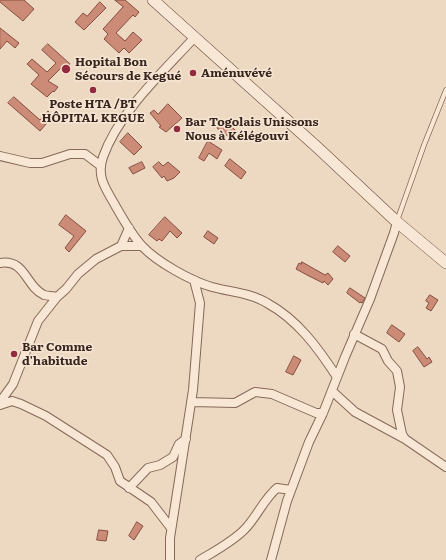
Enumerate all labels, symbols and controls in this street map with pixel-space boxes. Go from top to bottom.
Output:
place label: Hopital Bon Sécours de Kegué [75,55,181,83]
marker: Hopital Bon Sécours de Kegué [60,63,72,75]
place label: Aménuvévé [201,66,272,80]
marker: Aménuvévé [188,68,198,78]
marker: Poste HTA /BT HÔPITAL KEGUE [88,85,98,95]
place label: Poste HTA /BT HÔPITAL KEGUE [41,97,145,125]
place label: Bar Togolais Unissons Nous à Kélégouvi [185,115,319,143]
marker: Bar Togolais Unissons Nous à Kélégouvi [172,124,182,134]
place label: Bar Comme d'habitude [22,340,92,368]
marker: Bar Comme d'habitude [9,349,19,359]

